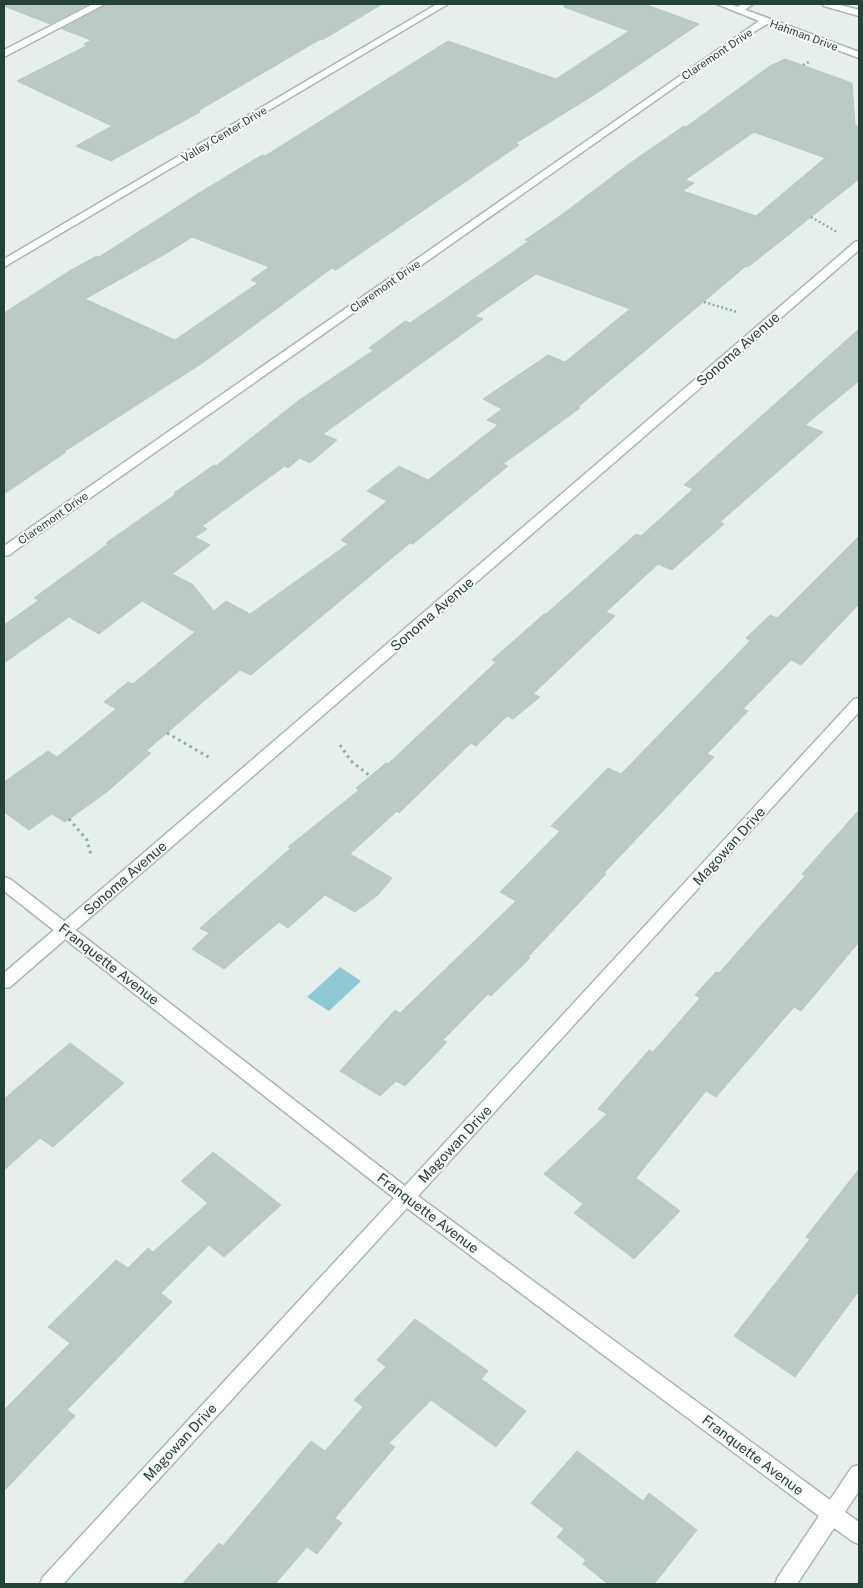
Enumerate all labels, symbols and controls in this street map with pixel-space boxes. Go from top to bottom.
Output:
street label: Hahman Drive [768,17,840,53]
street label: Claremont Drive [679,26,755,82]
street label: Valley Center Drive [179,104,269,164]
street label: Claremont Drive [348,257,422,315]
street label: Sonoma Avenue [693,309,783,389]
street label: Claremont Drive [16,489,90,547]
street label: Sonoma Avenue [387,574,477,654]
street label: Magowan Drive [690,803,768,888]
street label: Sonoma Avenue [80,838,170,918]
street label: Franquette Avenue [56,920,162,1008]
street label: Magowan Drive [415,1102,495,1186]
street label: Franquette Avenue [374,1170,482,1256]
street label: Magowan Drive [140,1400,220,1484]
street label: Franquette Avenue [699,1412,807,1498]

